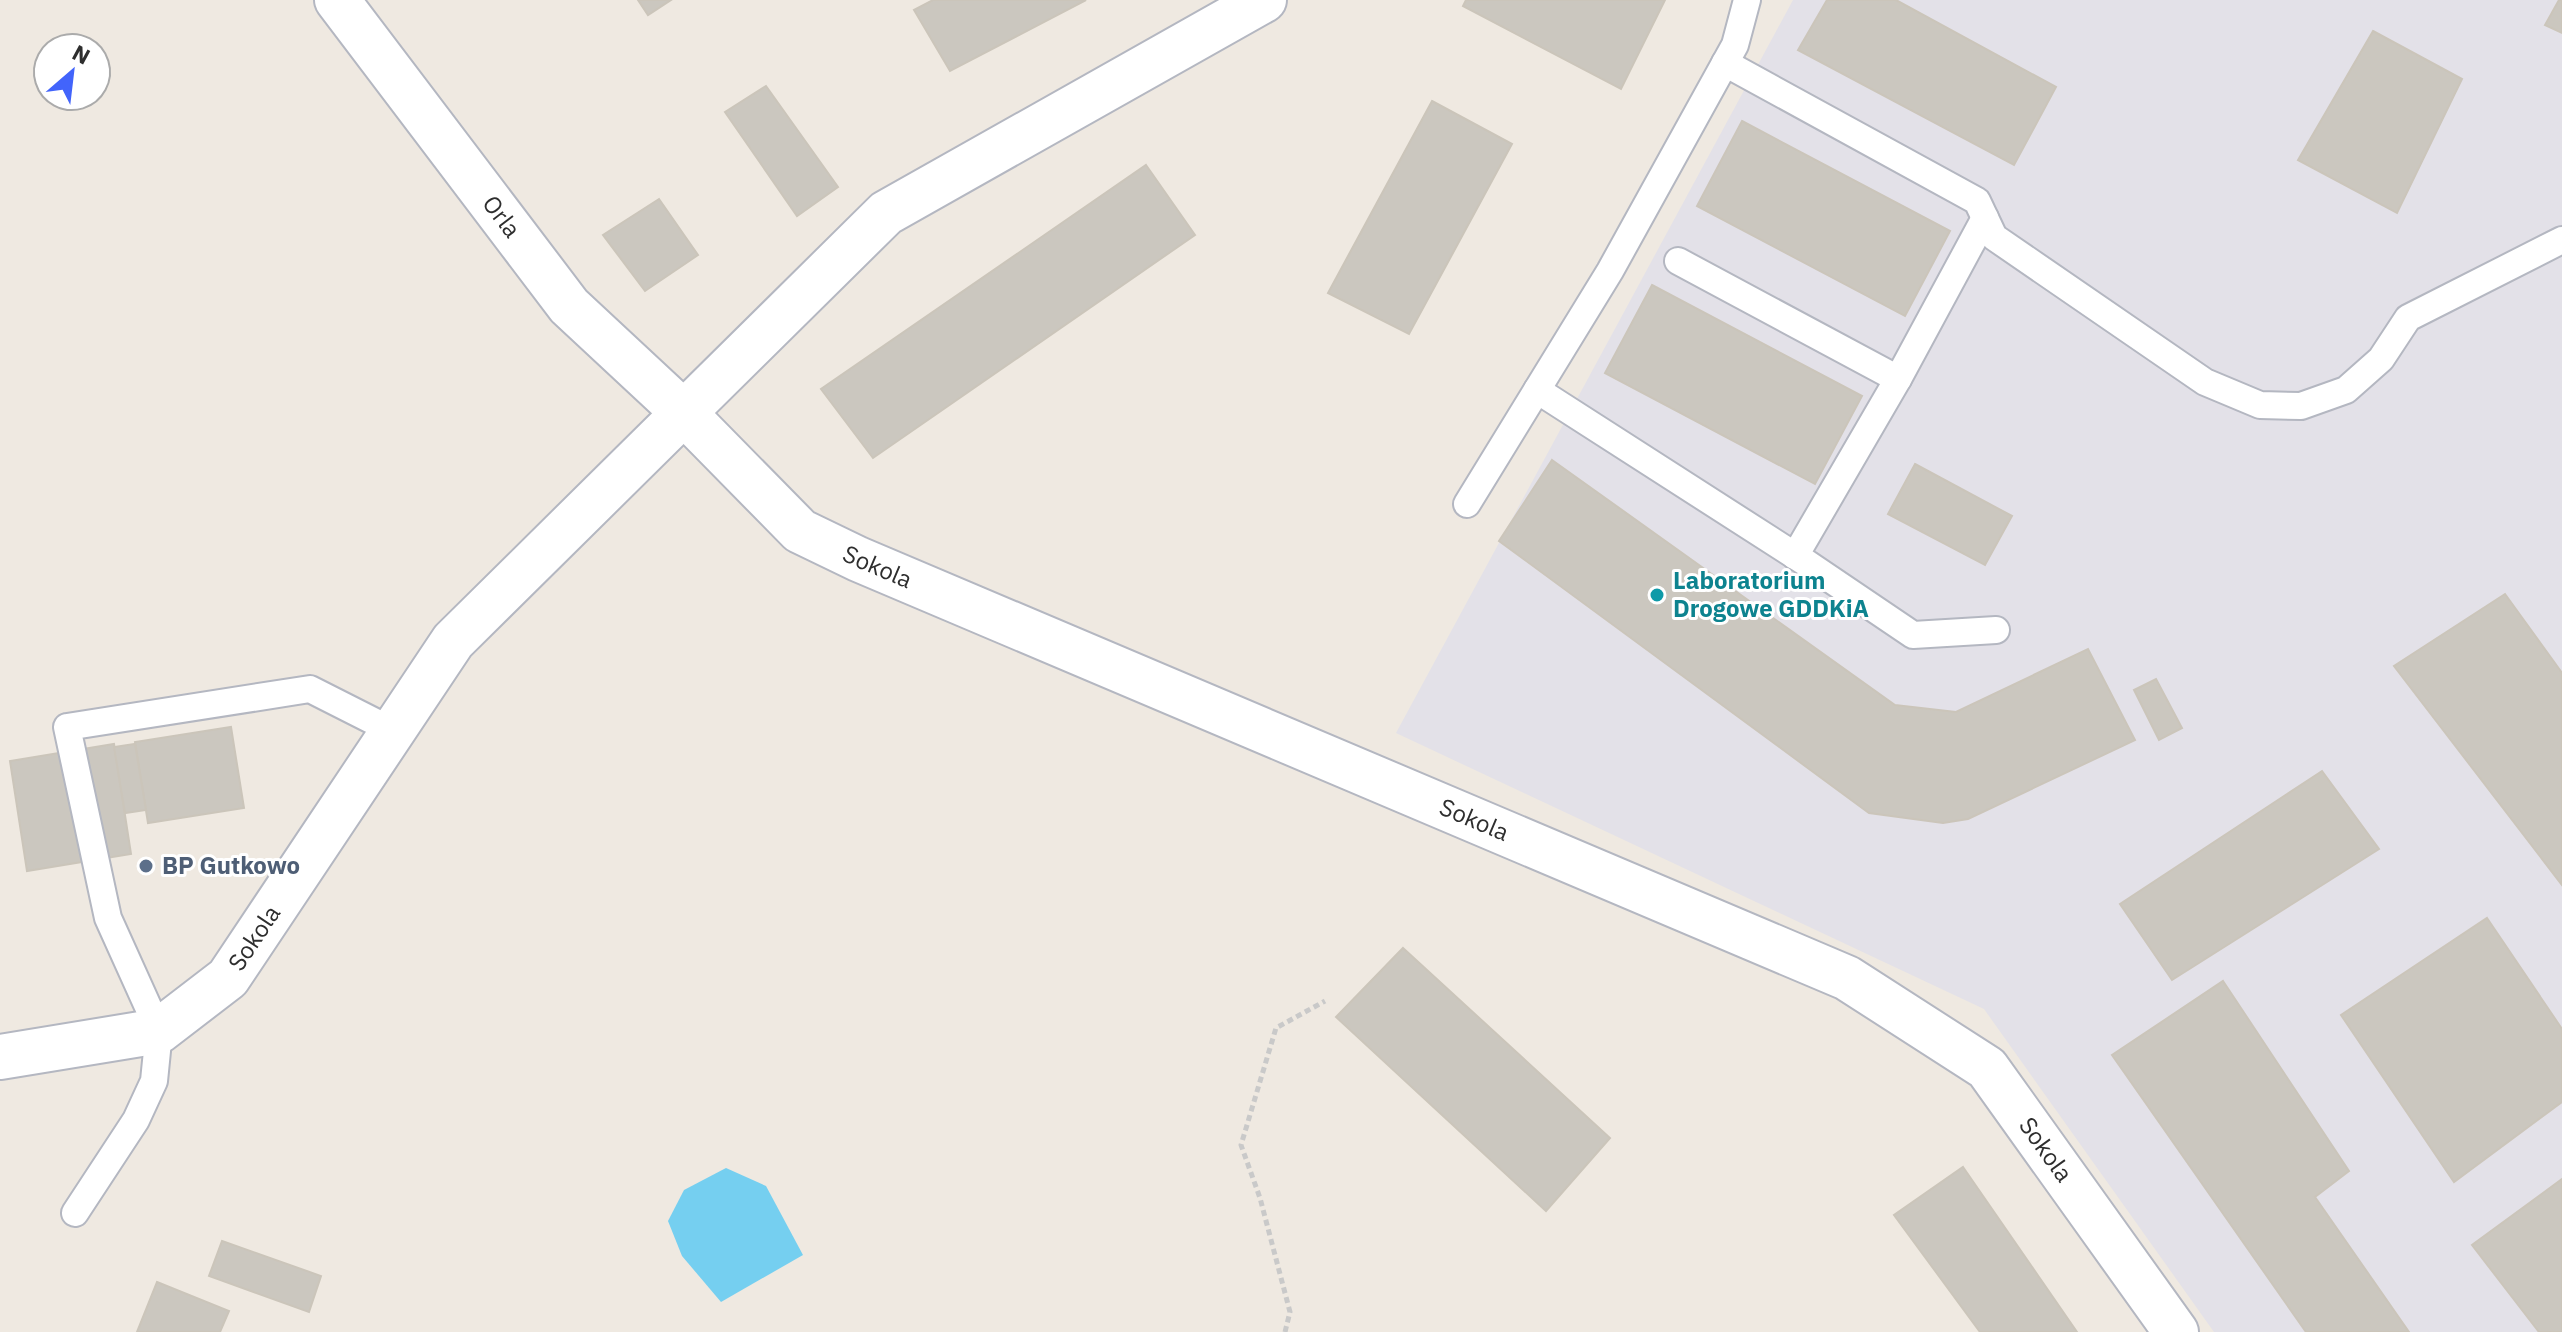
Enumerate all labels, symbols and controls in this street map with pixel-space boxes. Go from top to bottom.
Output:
north arrow [32,32,112,112]
text: N [68,37,95,70]
street label: Orla [476,188,529,244]
street label: Sokola [838,537,918,595]
place label: Laboratorium Drogowe GDDKiA [1673,564,1869,624]
marker: Laboratorium Drogowe GDDKiA [1648,586,1666,604]
street label: Sokola [1435,790,1514,848]
place label: BP Gutkowo [162,849,300,881]
marker: BP Gutkowo [137,857,155,875]
street label: Sokola [220,898,287,977]
street label: Sokola [2012,1110,2081,1188]

